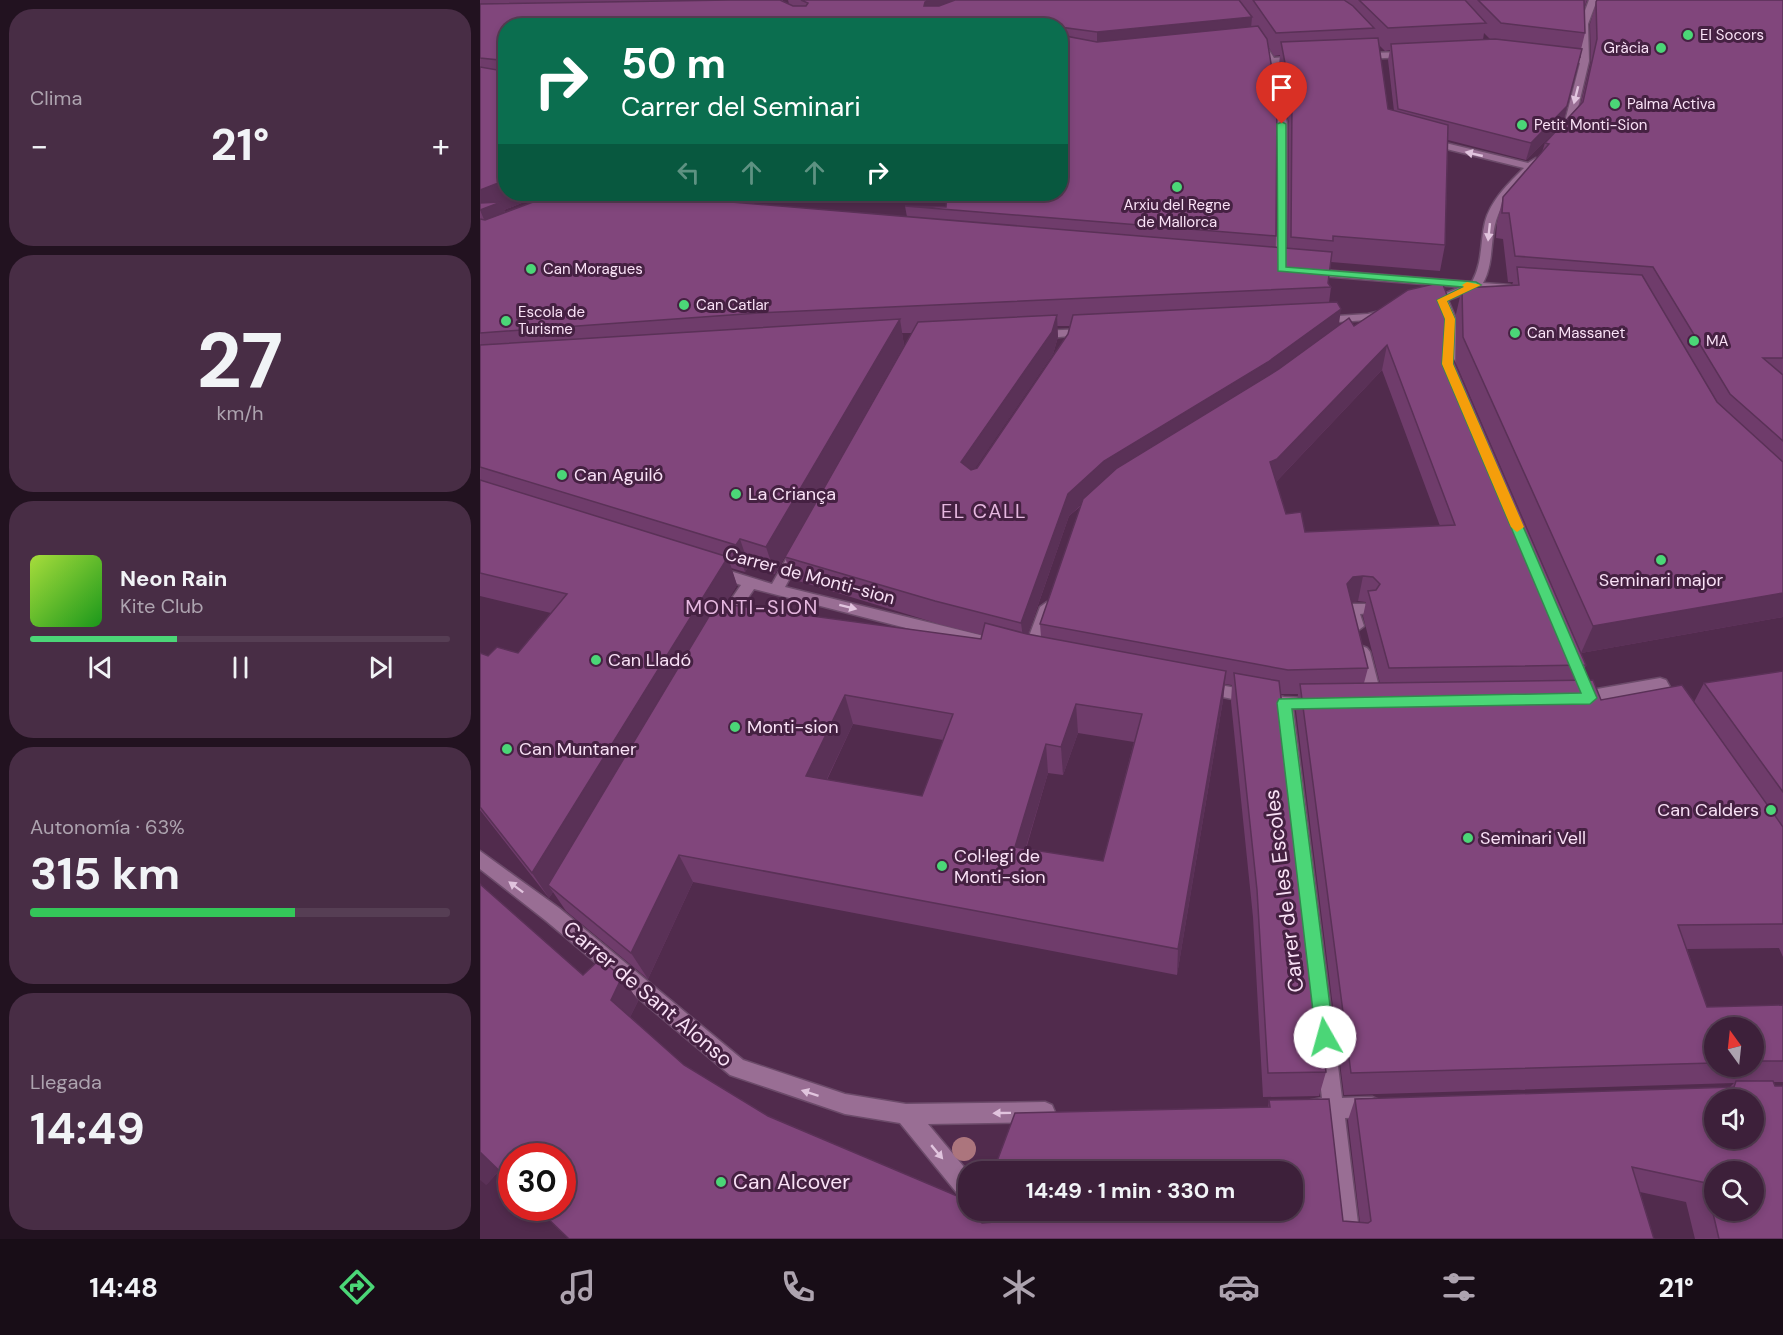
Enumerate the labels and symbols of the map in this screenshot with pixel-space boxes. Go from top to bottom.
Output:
place label: El Socors [1700,25,1764,45]
marker: El Socors [1681,28,1695,42]
place label: Gràcia [1604,38,1649,58]
marker: Gràcia [1654,41,1668,55]
pin [1256,62,1307,124]
one-way arrow [1571,86,1581,105]
place label: Palma Activa [1627,94,1715,114]
marker: Palma Activa [1608,97,1622,111]
place label: Petit Monti-Sion [1534,115,1647,135]
marker: Petit Monti-Sion [1515,118,1529,132]
one-way arrow [1465,149,1484,158]
marker: Arxiu del Regne de Mallorca [1170,180,1184,194]
place label: Arxiu del Regne de Mallorca [1124,195,1230,232]
one-way arrow [1485,222,1494,241]
place label: Can Moragues [543,259,643,279]
marker: Can Moragues [524,262,538,276]
place label: Can Catlar [696,295,770,315]
marker: Can Catlar [677,298,691,312]
place label: Escola de Turisme [518,302,585,339]
marker: Escola de Turisme [499,314,513,328]
place label: Can Massanet [1527,323,1625,343]
marker: Can Massanet [1508,326,1522,340]
place label: MA [1706,331,1729,351]
marker: MA [1687,334,1701,348]
place label: Can Aguiló [574,463,663,487]
marker: Can Aguiló [555,468,569,482]
place label: La Criança [748,482,836,506]
marker: La Criança [729,487,743,501]
district label: EL CALL [941,498,1027,524]
street label: Carrer de Monti-sion [722,542,898,610]
marker: Seminari major [1654,553,1668,567]
place label: Seminari major [1599,568,1724,592]
district label: MONTI-SION [685,594,819,620]
one-way arrow [838,603,857,613]
place label: Can Lladó [608,648,691,672]
marker: Can Lladó [589,653,603,667]
place label: Monti-sion [747,715,839,739]
marker: Monti-sion [728,720,742,734]
place label: Can Muntaner [519,737,637,761]
marker: Can Muntaner [500,742,514,756]
street label: Carrer de les Escoles [1258,788,1310,994]
place label: Can Calders [1657,798,1759,822]
marker: Can Calders [1764,803,1778,817]
place label: Seminari Vell [1480,826,1586,850]
marker: Seminari Vell [1461,831,1475,845]
place label: Col·legi de Monti-sion [954,844,1046,889]
marker: Col·legi de Monti-sion [935,859,949,873]
one-way arrow [508,880,524,893]
street label: Carrer de Sant Alonso [557,915,739,1073]
position arrow [1293,1005,1357,1069]
north arrow [1704,1017,1764,1077]
one-way arrow [801,1087,819,1097]
one-way arrow [993,1108,1012,1118]
speed limit sign: 30 [498,1143,576,1221]
one-way arrow [931,1144,944,1160]
place label: Can Alcover [733,1168,850,1196]
marker: Can Alcover [714,1175,728,1189]

